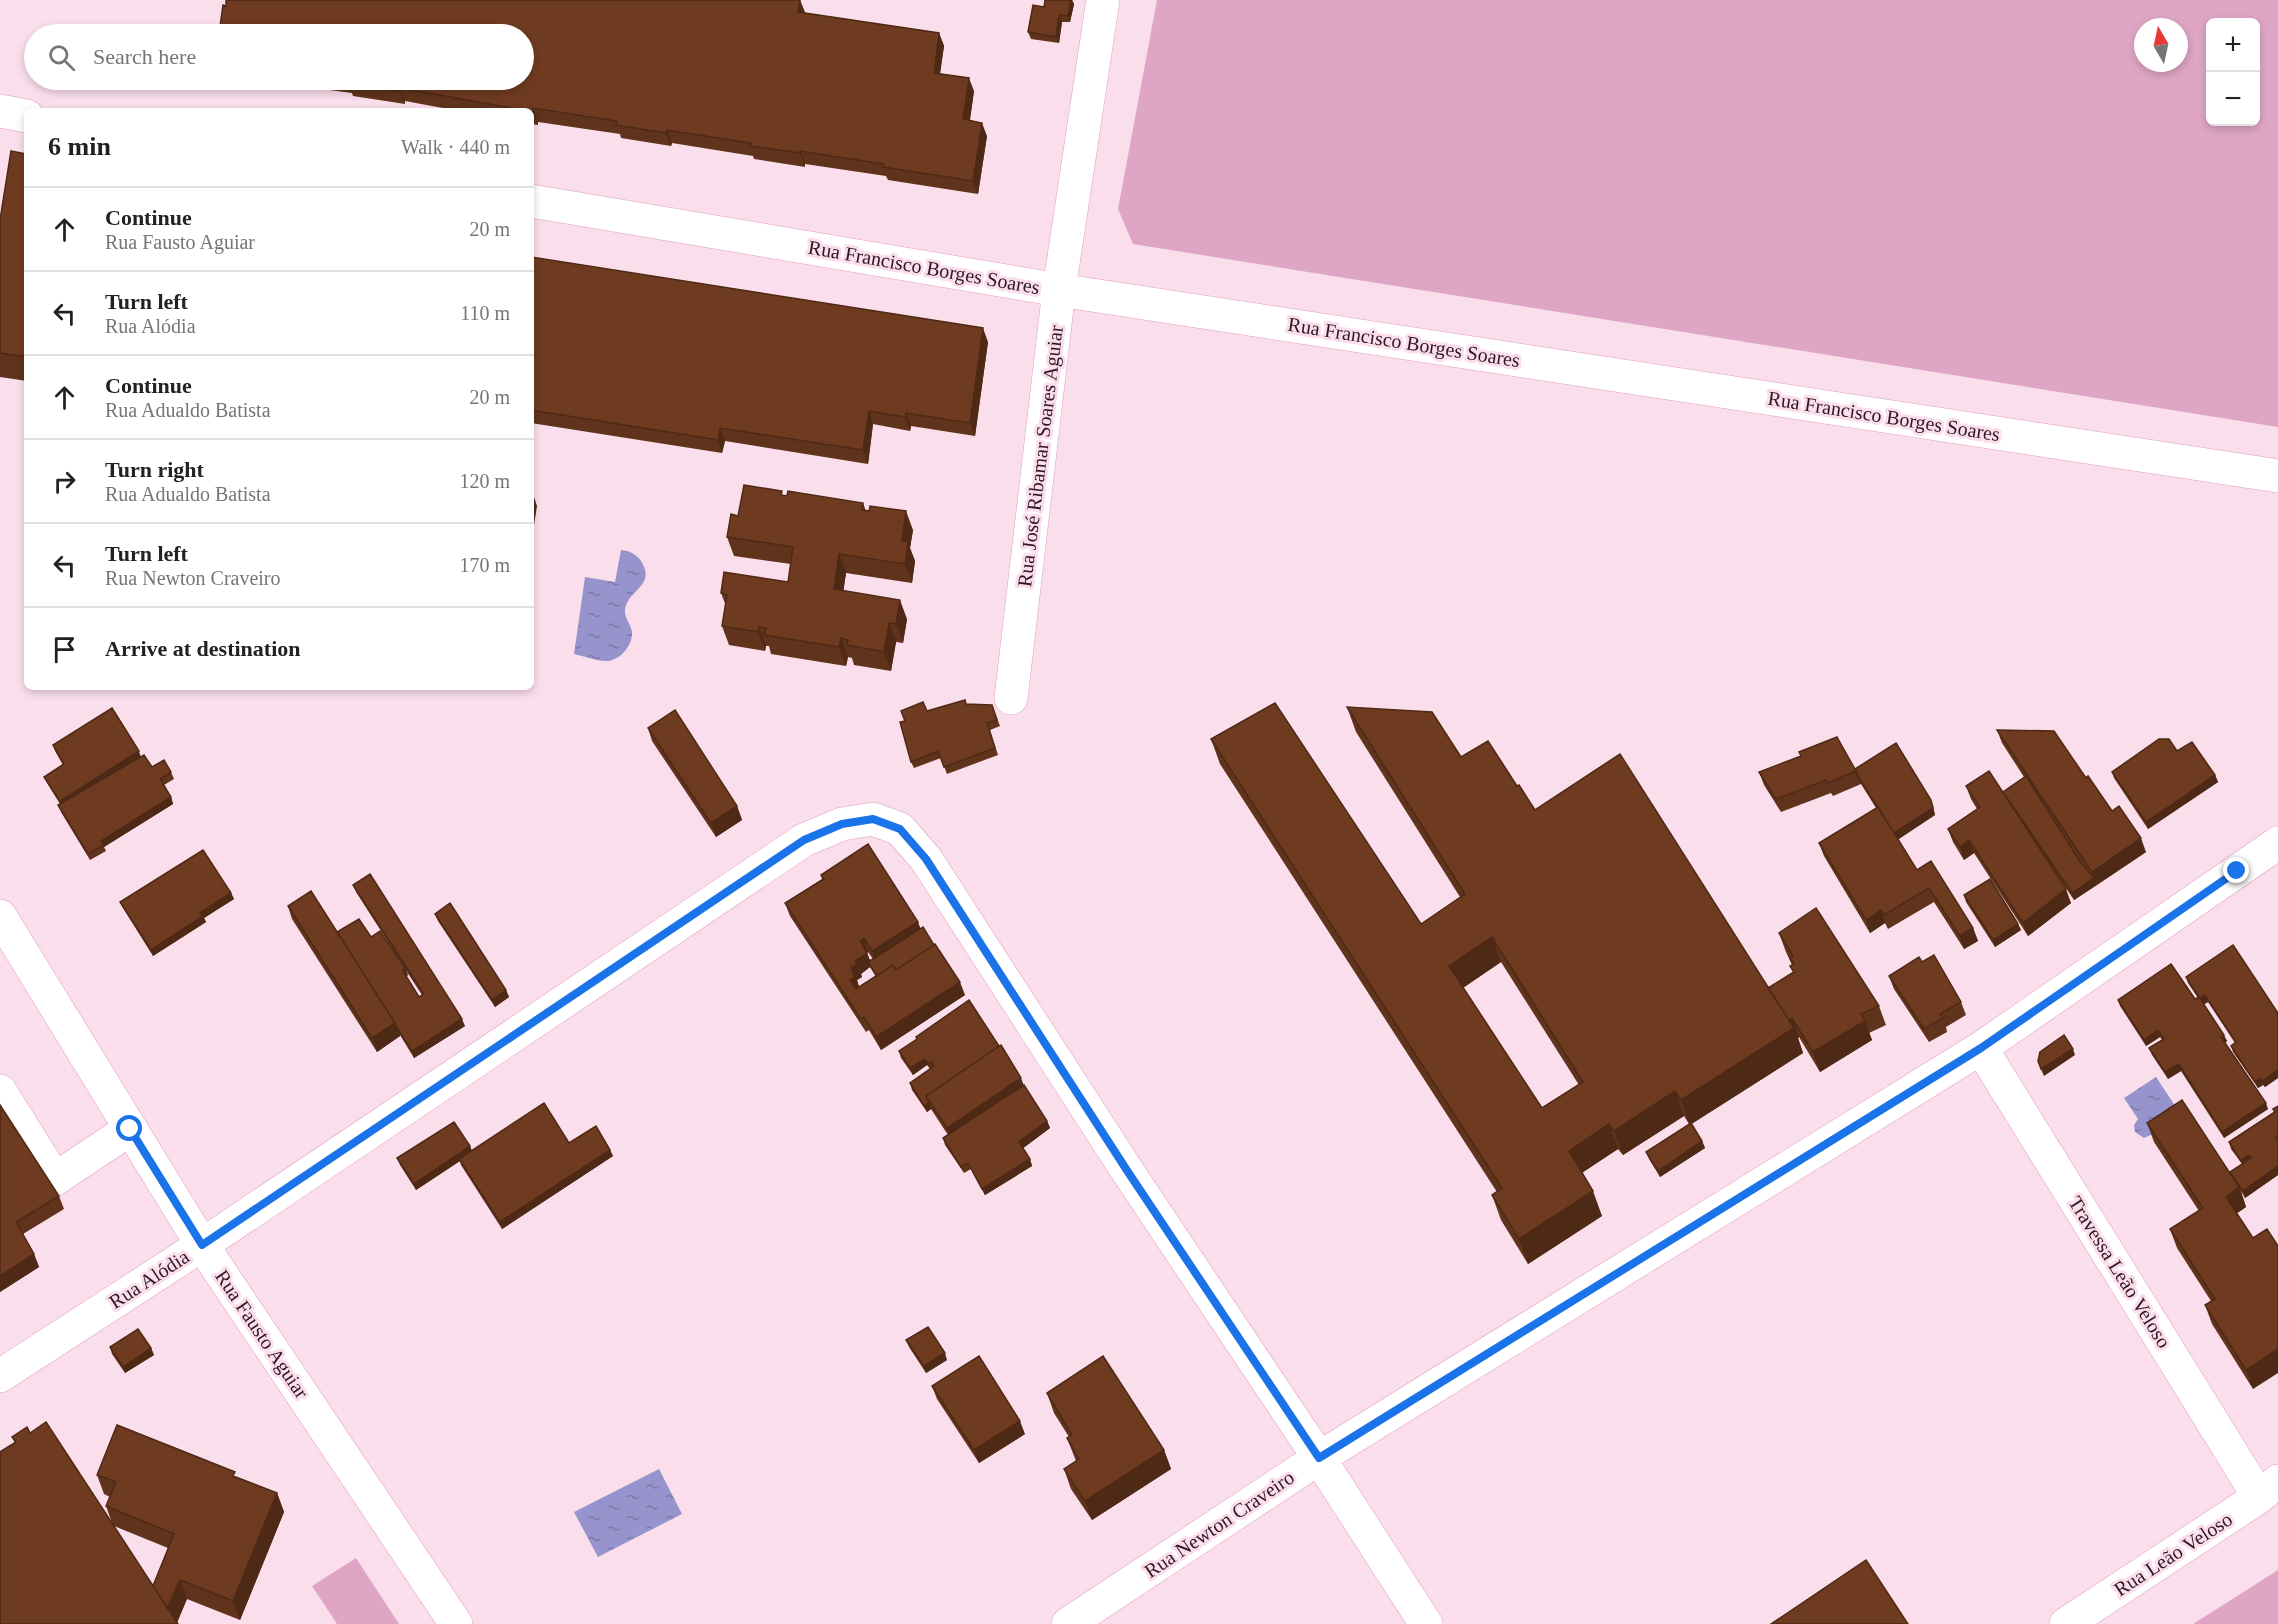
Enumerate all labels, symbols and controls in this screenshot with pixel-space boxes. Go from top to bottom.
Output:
north arrow [2134,18,2188,72]
map controls [2206,18,2260,126]
button: + [2206,18,2260,72]
search box [24,24,534,90]
icon: search [45,41,78,74]
text: Search here [93,44,196,69]
button: − [2206,72,2260,126]
text: 6 min [48,132,111,161]
text: Walk · 440 m [401,136,510,158]
text: Continue [105,205,192,230]
icon: ahead [48,213,81,246]
text: 20 m [469,218,510,240]
text: Rua Fausto Aguiar [105,231,255,253]
street label: Rua Francisco Borges Soares [806,236,1042,299]
text: Turn left [105,289,188,314]
icon: left [48,297,81,330]
text: 110 m [460,302,510,324]
street label: Rua Francisco Borges Soares [1286,313,1522,372]
text: Rua Alódia [105,315,196,337]
street label: Rua José Ribamar Soares Aguiar [1013,324,1068,588]
text: Continue [105,373,192,398]
icon: ahead [48,381,81,414]
text: 20 m [469,386,510,408]
street label: Rua Francisco Borges Soares [1766,387,2002,446]
text: Rua Adualdo Batista [105,399,271,421]
text: Turn right [105,457,204,482]
icon: right [48,465,81,498]
text: 120 m [459,470,510,492]
text: Rua Adualdo Batista [105,483,271,505]
text: Turn left [105,541,188,566]
icon: left [48,549,81,582]
text: 170 m [459,554,510,576]
text: Rua Newton Craveiro [105,567,281,589]
icon: arrive [48,633,81,666]
text: Arrive at destination [105,636,301,661]
route end [2223,857,2249,883]
route start [116,1115,142,1141]
street label: Travessa Leão Veloso [2064,1192,2176,1352]
street label: Rua Alódia [105,1245,193,1313]
street label: Rua Fausto Aguiar [210,1266,313,1403]
street label: Rua Newton Craveiro [1140,1466,1298,1582]
street label: Rua Leão Veloso [2110,1508,2236,1600]

